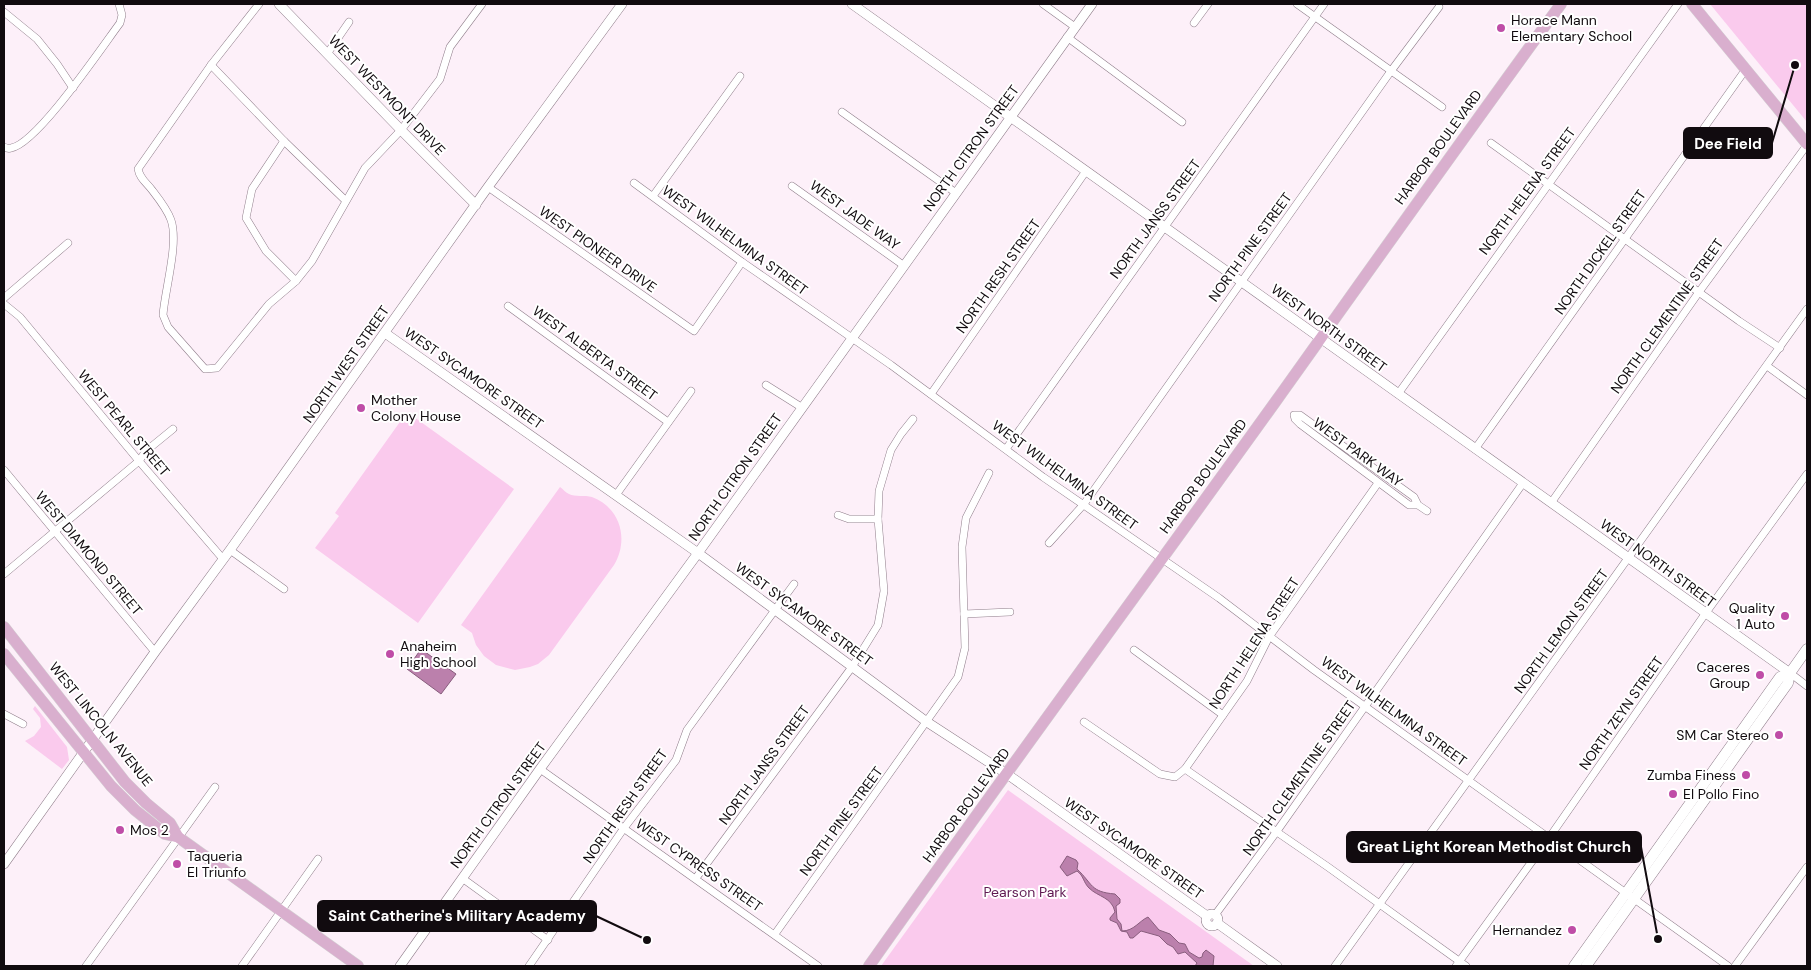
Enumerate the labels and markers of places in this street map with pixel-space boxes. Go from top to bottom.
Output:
place label: Horace Mann Elementary School [1511,11,1632,45]
marker: Horace Mann Elementary School [1495,22,1507,34]
callout: Dee Field [1684,128,1772,158]
place label: Mother Colony House [371,391,461,425]
marker: Mother Colony House [355,402,367,414]
place label: Quality 1 Auto [1729,599,1775,633]
marker: Quality 1 Auto [1779,610,1791,622]
place label: Anaheim High School [400,637,476,671]
marker: Anaheim High School [384,648,396,660]
place label: Caceres Group [1696,658,1750,692]
marker: Caceres Group [1754,669,1766,681]
place label: SM Car Stereo [1676,726,1769,744]
marker: SM Car Stereo [1773,729,1785,741]
place label: Zumba Finess [1647,766,1736,784]
marker: Zumba Finess [1740,769,1752,781]
place label: El Pollo Fino [1683,785,1759,803]
marker: El Pollo Fino [1667,788,1679,800]
place label: Mos 2 [130,821,169,839]
marker: Mos 2 [114,824,126,836]
callout: Great Light Korean Methodist Church [1347,832,1641,862]
place label: Taqueria El Triunfo [187,847,246,881]
marker: Taqueria El Triunfo [171,858,183,870]
callout: Saint Catherine's Military Academy [318,901,596,931]
place label: Hernandez [1493,921,1562,939]
marker: Hernandez [1566,924,1578,936]

